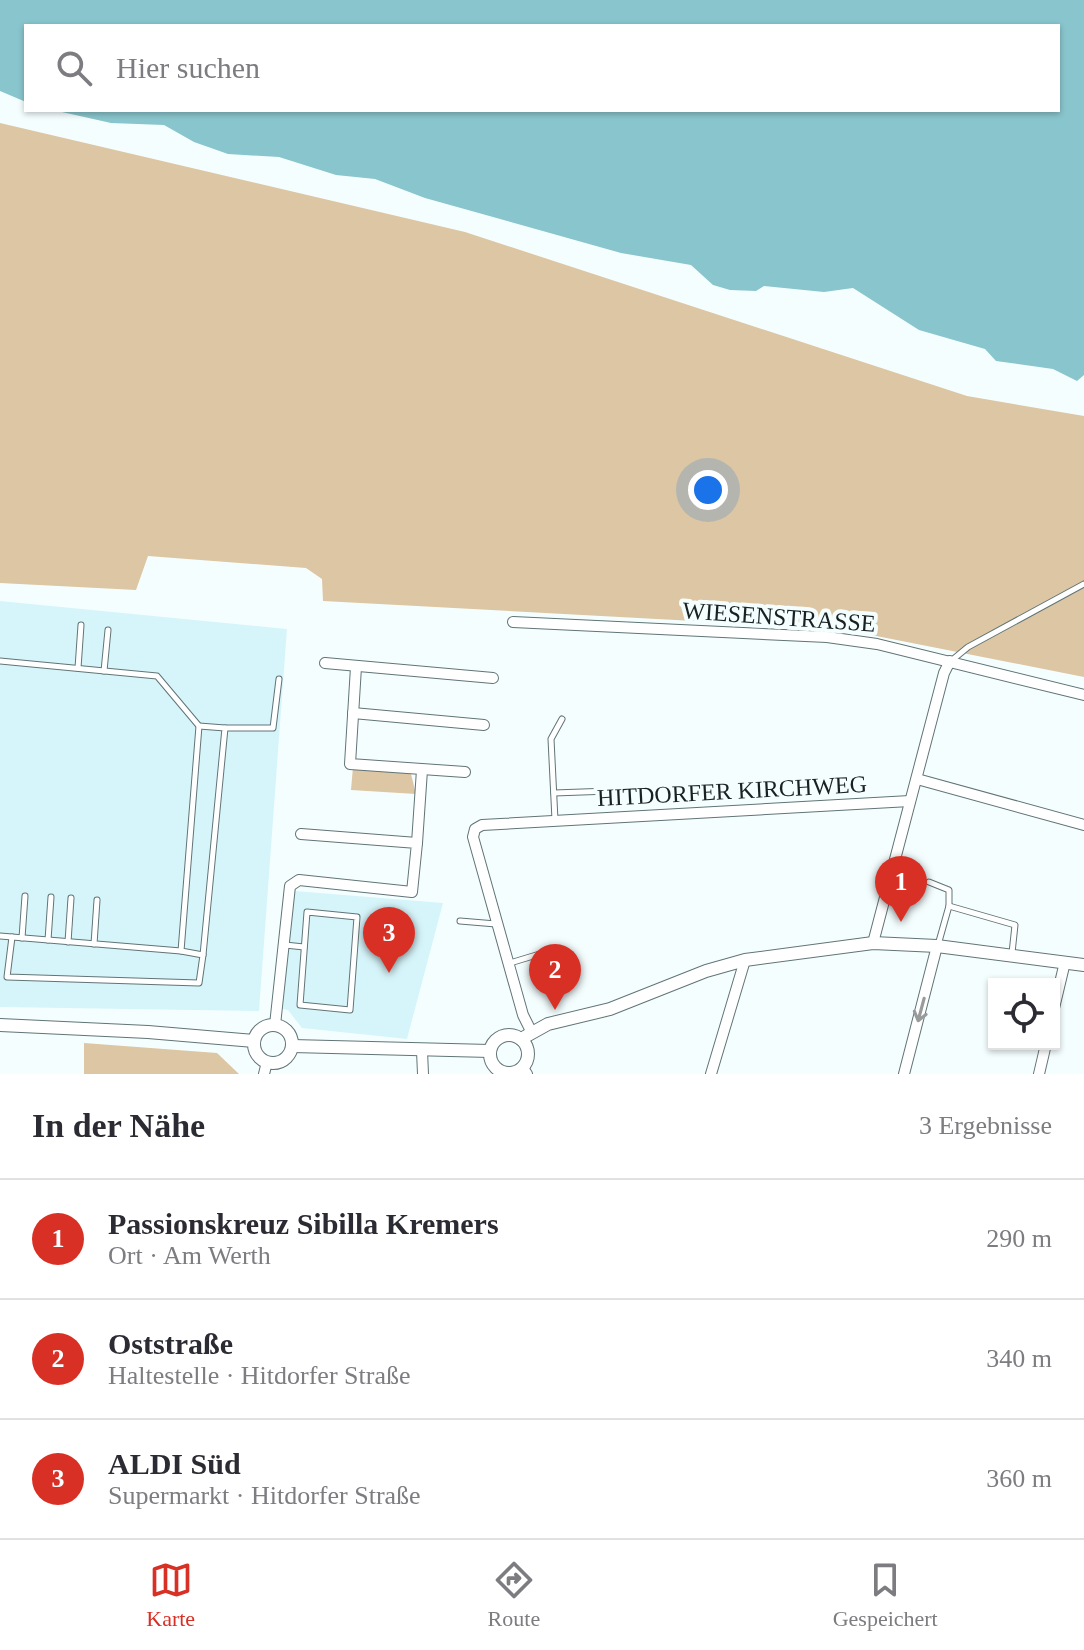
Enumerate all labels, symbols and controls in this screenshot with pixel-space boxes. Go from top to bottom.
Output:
search box [24,24,1060,112]
icon: search [52,46,96,90]
text: Hier suchen [116,51,260,84]
your location [688,470,728,510]
street label: WIESENSTRASSE [682,597,876,637]
street label: HITDORFER KIRCHWEG [597,771,867,811]
pin: 1 [875,856,927,922]
pin: 3 [363,907,415,973]
pin: 2 [529,944,581,1010]
map controls [988,978,1060,1050]
button: locate [988,978,1060,1050]
one-way arrow [912,997,927,1023]
text: In der Nähe [32,1107,205,1144]
text: 3 Ergebnisse [919,1111,1052,1140]
text: Passionskreuz Sibilla Kremers [108,1207,499,1240]
text: 1 [52,1224,65,1253]
text: 290 m [986,1224,1052,1253]
text: Ort · Am Werth [108,1241,271,1270]
text: Oststraße [108,1327,233,1360]
text: 2 [52,1344,65,1373]
text: 340 m [986,1344,1052,1373]
text: Haltestelle · Hitdorfer Straße [108,1361,411,1390]
text: ALDI Süd [108,1447,241,1480]
text: 3 [52,1464,65,1493]
text: 360 m [986,1464,1052,1493]
text: Supermarkt · Hitdorfer Straße [108,1481,421,1510]
tab: Karte [146,1558,195,1632]
tab: Route [488,1558,540,1632]
tab: Gespeichert [833,1558,938,1632]

